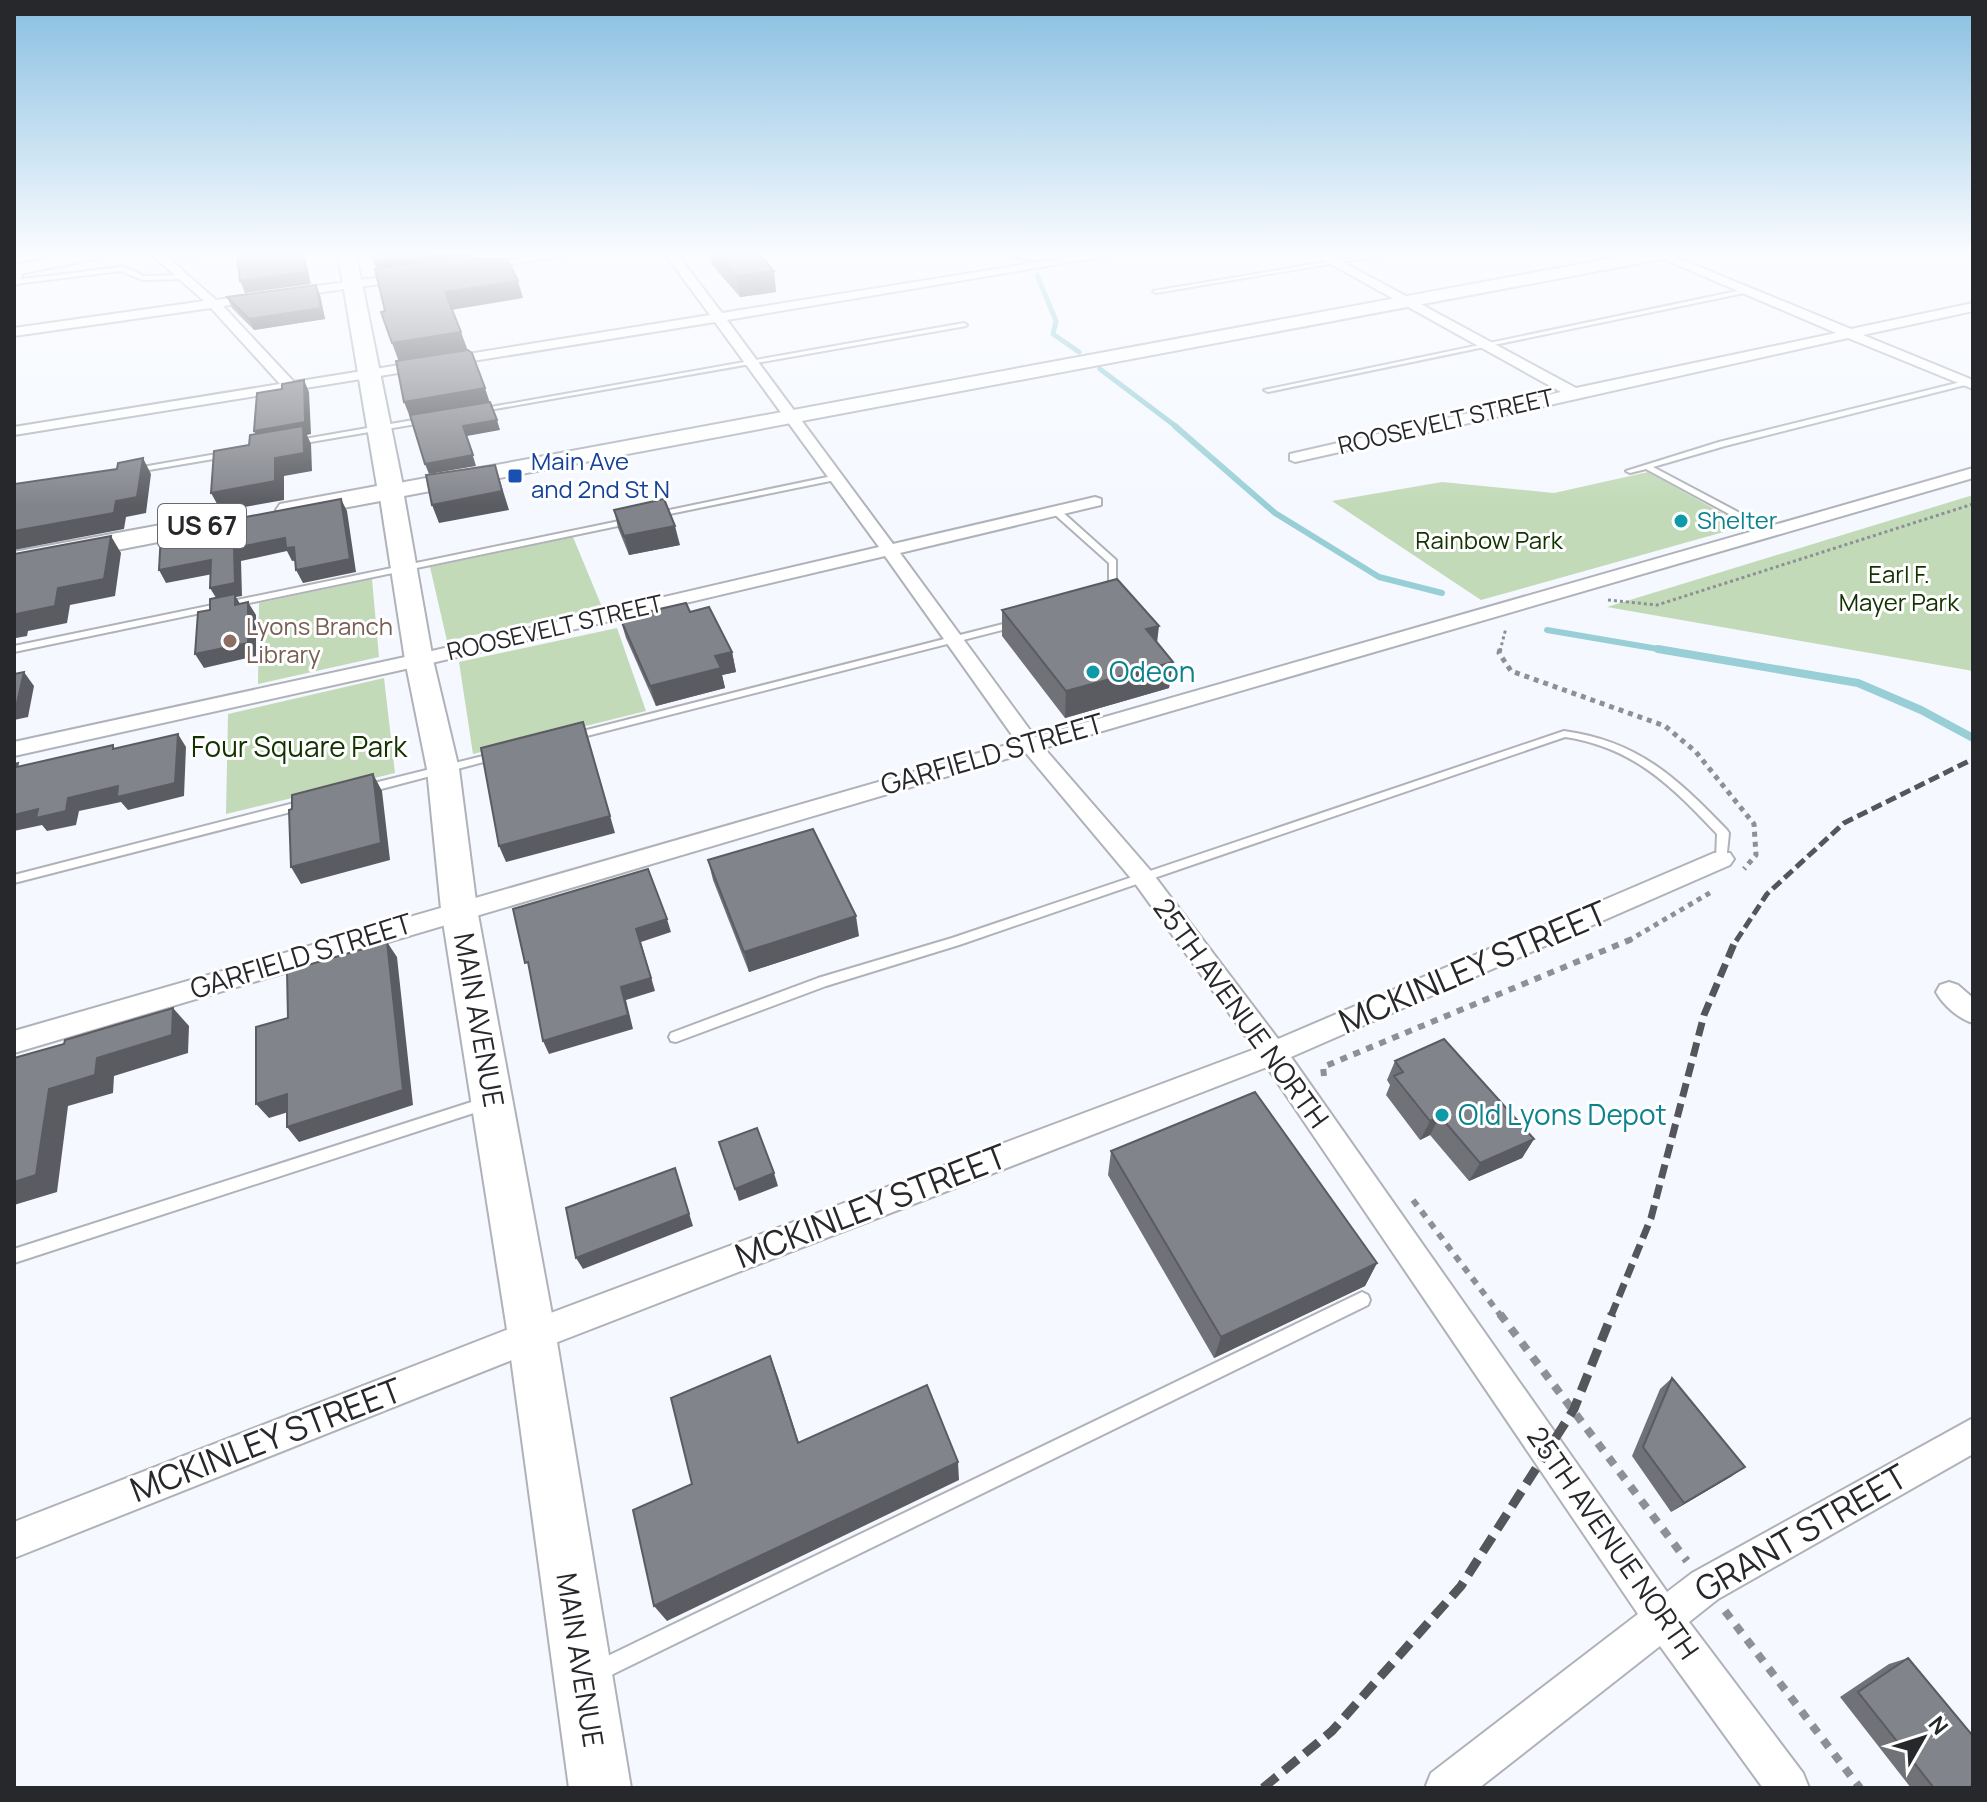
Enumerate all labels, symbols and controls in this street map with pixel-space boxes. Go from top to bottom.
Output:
street label: ROOSEVELT STREET [1334,379,1558,461]
place label: Main Ave and 2nd St N [531,444,670,505]
marker: Main Ave and 2nd St N [506,467,524,485]
place label: Shelter [1697,503,1778,536]
road number: US 67 [158,504,246,548]
marker: Shelter [1672,512,1690,530]
park label: Rainbow Park [1415,523,1564,556]
park label: Earl F. Mayer Park [1839,557,1960,618]
street label: ROOSEVELT STREET [443,585,667,667]
place label: Lyons Branch Library [246,609,393,670]
marker: Lyons Branch Library [221,632,239,650]
place label: Odeon [1109,652,1195,690]
marker: Odeon [1084,663,1102,681]
street label: GARFIELD STREET [876,703,1108,803]
park label: Four Square Park [191,727,408,765]
street label: MCKINLEY STREET [1331,889,1614,1043]
street label: 25TH AVENUE NORTH [1145,890,1338,1135]
street label: GARFIELD STREET [185,903,417,1007]
street label: MAIN AVENUE [446,930,514,1110]
place label: Old Lyons Depot [1458,1095,1667,1133]
marker: Old Lyons Depot [1433,1106,1451,1124]
street label: MCKINLEY STREET [728,1132,1013,1278]
street label: MCKINLEY STREET [123,1366,408,1512]
street label: 25TH AVENUE NORTH [1519,1419,1708,1666]
street label: GRANT STREET [1686,1453,1915,1612]
street label: MAIN AVENUE [548,1570,614,1750]
north arrow [1883,1698,1963,1778]
text: N [1922,1710,1955,1741]

